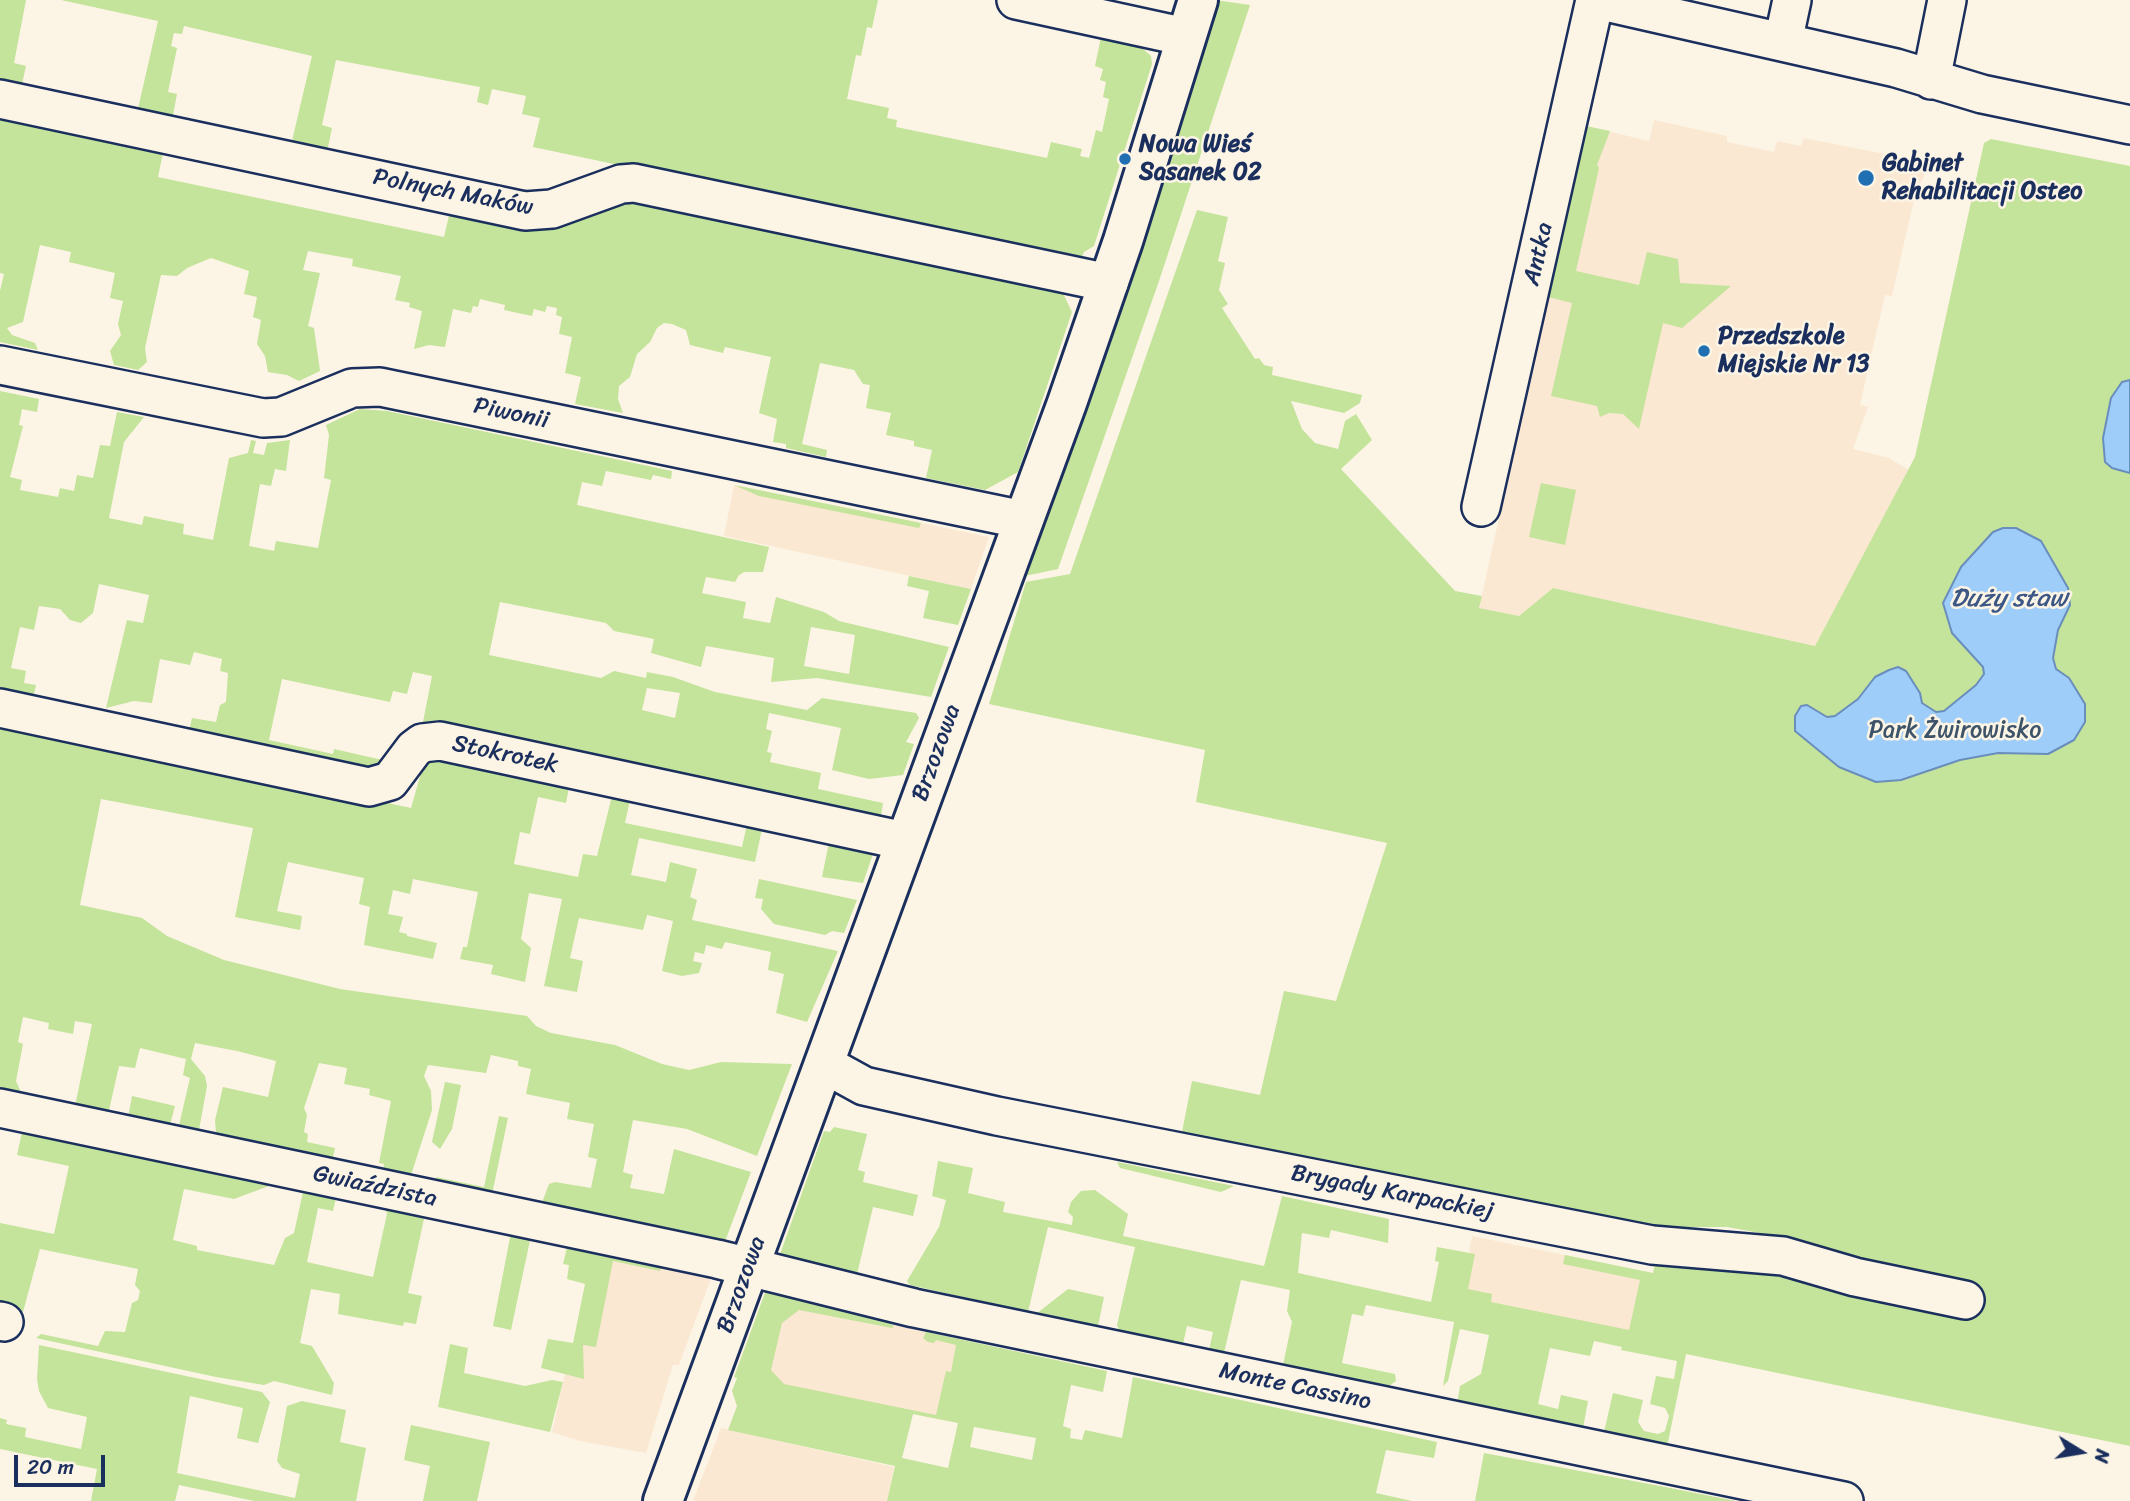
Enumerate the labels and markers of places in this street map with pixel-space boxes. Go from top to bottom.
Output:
place label: Nowa Wieś Sasanek 02 [1139,131,1262,187]
place label: Gabinet Rehabilitacji Osteo [1882,150,2082,206]
marker: Nowa Wieś Sasanek 02 [1117,151,1133,167]
marker: Gabinet Rehabilitacji Osteo [1856,168,1876,188]
place label: Przedszkole Miejskie Nr 13 [1718,323,1870,379]
marker: Przedszkole Miejskie Nr 13 [1696,343,1712,359]

